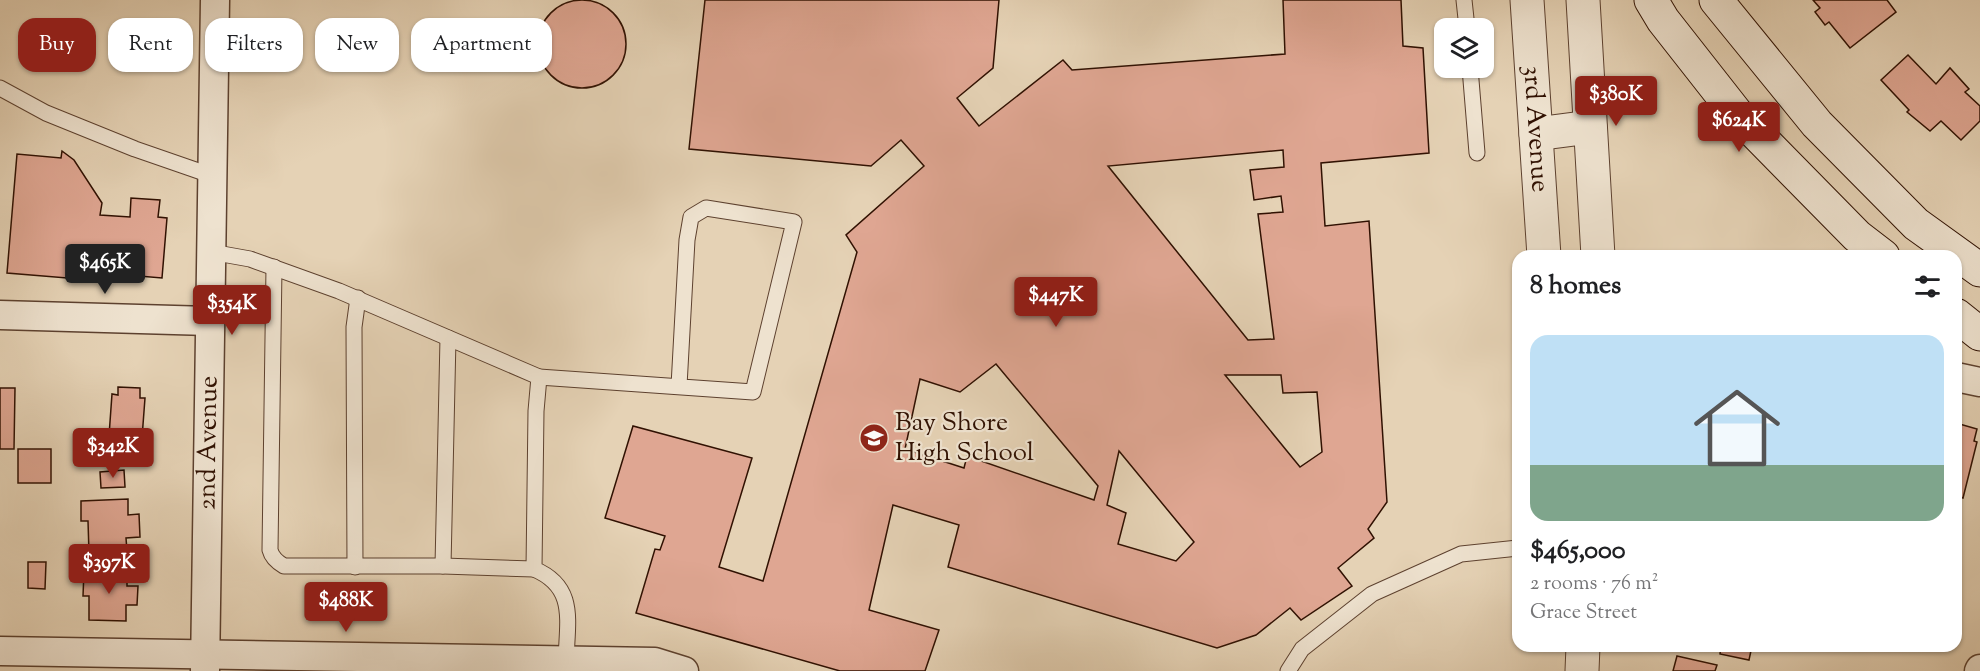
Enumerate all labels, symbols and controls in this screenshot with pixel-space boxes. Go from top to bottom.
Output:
chip: Buy [18,18,96,72]
chip: Rent [108,18,193,72]
chip: Filters [205,18,303,72]
chip: New [315,18,399,72]
chip: Apartment [411,18,552,72]
map controls [1434,18,1494,78]
button: layers [1434,18,1494,78]
street label: 3rd Avenue [1513,64,1558,193]
pin: $380K [1574,76,1658,127]
text: $380K [1589,81,1643,110]
pin: $624K [1697,102,1781,153]
text: $624K [1712,107,1766,136]
pin: $465K [63,244,147,295]
text: $465K [79,249,131,278]
text: 8 homes [1530,268,1621,305]
icon: filters [1911,270,1944,303]
pin: $447K [1014,277,1098,328]
text: $447K [1028,282,1084,311]
pin: $354K [190,285,274,336]
text: $354K [207,290,257,319]
icon: home [1683,374,1791,482]
street label: 2nd Avenue [189,376,228,511]
place label: Bay Shore High School [895,405,1034,472]
school or university icon: Bay Shore High School [858,422,890,454]
pin: $342K [71,428,155,479]
text: $342K [87,433,139,462]
text: $465,000 [1530,533,1626,570]
pin: $397K [67,544,151,595]
text: $397K [83,549,135,578]
text: 2 rooms · 76 m² [1530,570,1658,599]
pin: $488K [304,582,388,633]
text: $488K [318,587,374,616]
text: Grace Street [1530,599,1637,628]

